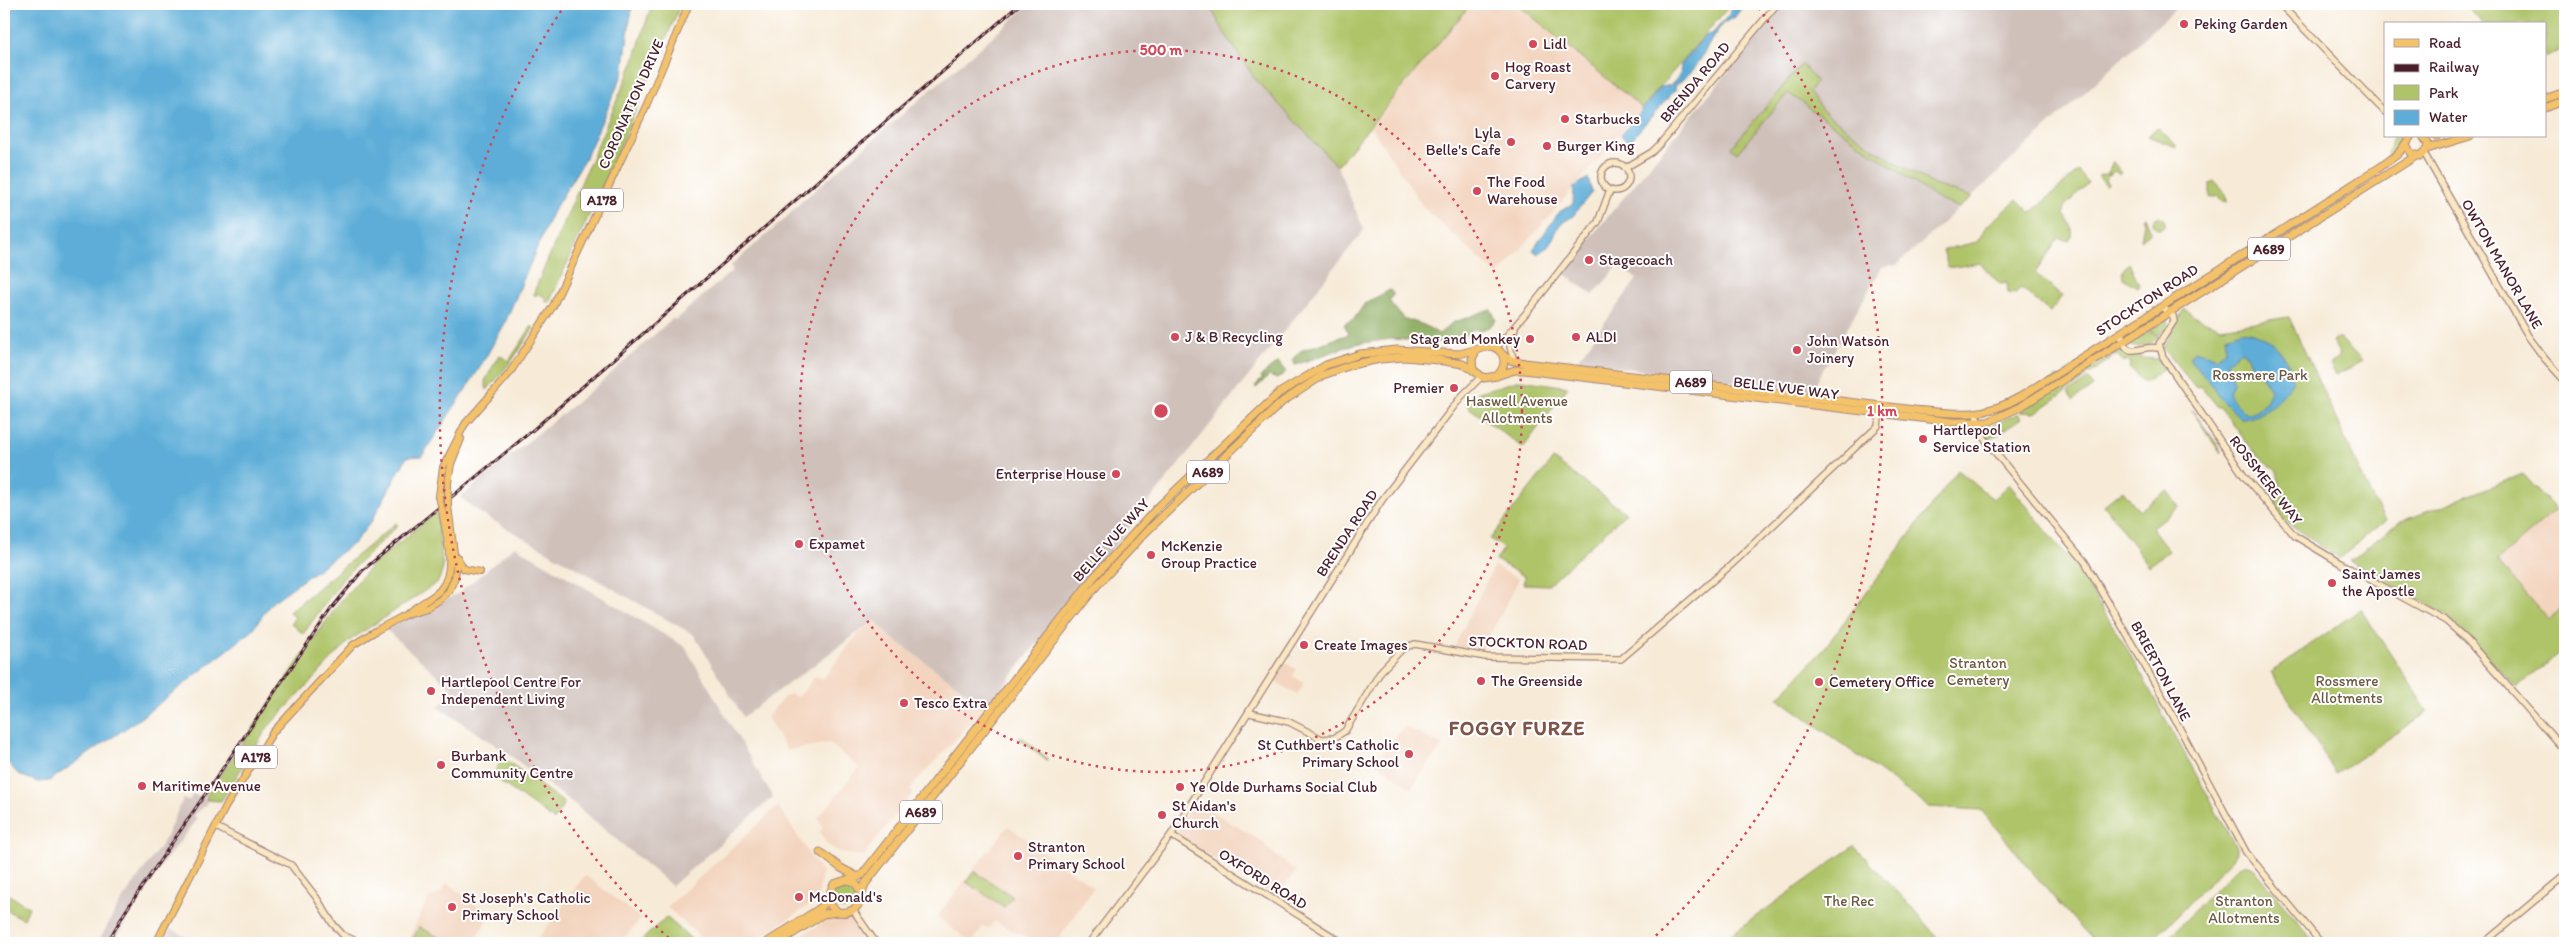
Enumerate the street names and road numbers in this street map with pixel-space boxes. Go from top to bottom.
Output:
street label: CORONATION DRIVE [594,36,668,172]
street label: BRENDA ROAD [1656,38,1734,126]
road number: A178 [581,188,623,212]
street label: OWTON MANOR LANE [2457,196,2547,332]
road number: A689 [2248,238,2290,260]
street label: STOCKTON ROAD [2092,260,2202,340]
road number: A689 [1670,371,1712,394]
street label: BELLE VUE WAY [1732,373,1840,403]
street label: ROSSMERE WAY [2226,432,2307,529]
road number: A689 [1187,461,1229,484]
street label: BRENDA ROAD [1312,486,1382,580]
street label: BELLE VUE WAY [1069,494,1154,586]
street label: BRIERTON LANE [2127,618,2195,724]
street label: STOCKTON ROAD [1468,632,1588,654]
road number: A178 [235,746,277,769]
road number: A689 [900,800,942,824]
street label: OXFORD ROAD [1215,845,1311,913]

